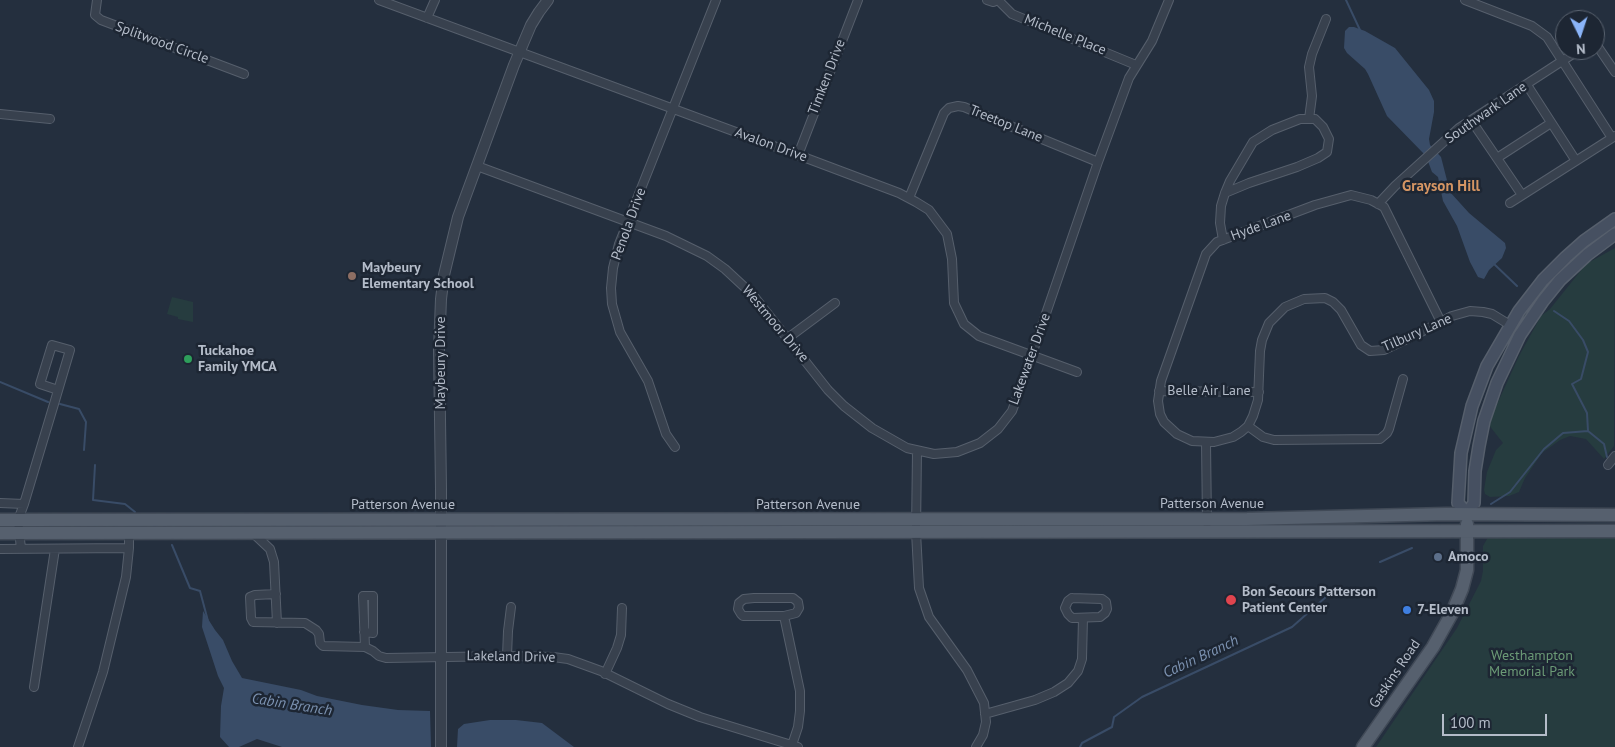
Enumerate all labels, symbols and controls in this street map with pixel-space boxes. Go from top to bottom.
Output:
north arrow [1555,10,1605,60]
street label: Michelle Place [1022,11,1108,59]
street label: Splitwood Circle [113,18,211,68]
street label: Timken Drive [805,37,849,117]
text: N [1576,40,1586,58]
street label: Southwark Lane [1442,79,1530,147]
street label: Treetop Lane [967,102,1045,146]
street label: Avalon Drive [733,124,809,166]
district label: Grayson Hill [1402,178,1480,196]
street label: Penola Drive [608,186,650,262]
street label: Hyde Lane [1229,207,1293,245]
place label: Maybeury Elementary School [362,260,474,292]
marker: Maybeury Elementary School [346,270,358,282]
street label: Westmoor Drive [738,282,812,366]
street label: Tilbury Lane [1380,310,1454,356]
street label: Lakewater Drive [1006,311,1054,407]
street label: Maybeury Drive [433,316,449,410]
place label: Tuckahoe Family YMCA [198,343,277,376]
marker: Tuckahoe Family YMCA [182,353,194,365]
street label: Belle Air Lane [1167,383,1251,399]
street label: Patterson Avenue [1160,496,1264,512]
street label: Patterson Avenue [351,497,455,513]
street label: Patterson Avenue [756,497,860,513]
place label: Amoco [1448,549,1489,565]
marker: Amoco [1432,551,1444,563]
place label: Bon Secours Patterson Patient Center [1242,584,1376,616]
marker: Bon Secours Patterson Patient Center [1224,593,1238,607]
place label: 7-Eleven [1417,602,1469,618]
marker: 7-Eleven [1401,604,1413,616]
water label: Cabin Branch [1160,632,1242,682]
street label: Gaskins Road [1366,637,1424,711]
street label: Lakeland Drive [466,648,556,666]
park label: Westhampton Memorial Park [1489,648,1575,680]
water label: Cabin Branch [251,690,333,720]
scale bar [1445,704,1550,736]
text: 100 m [1450,713,1491,732]

